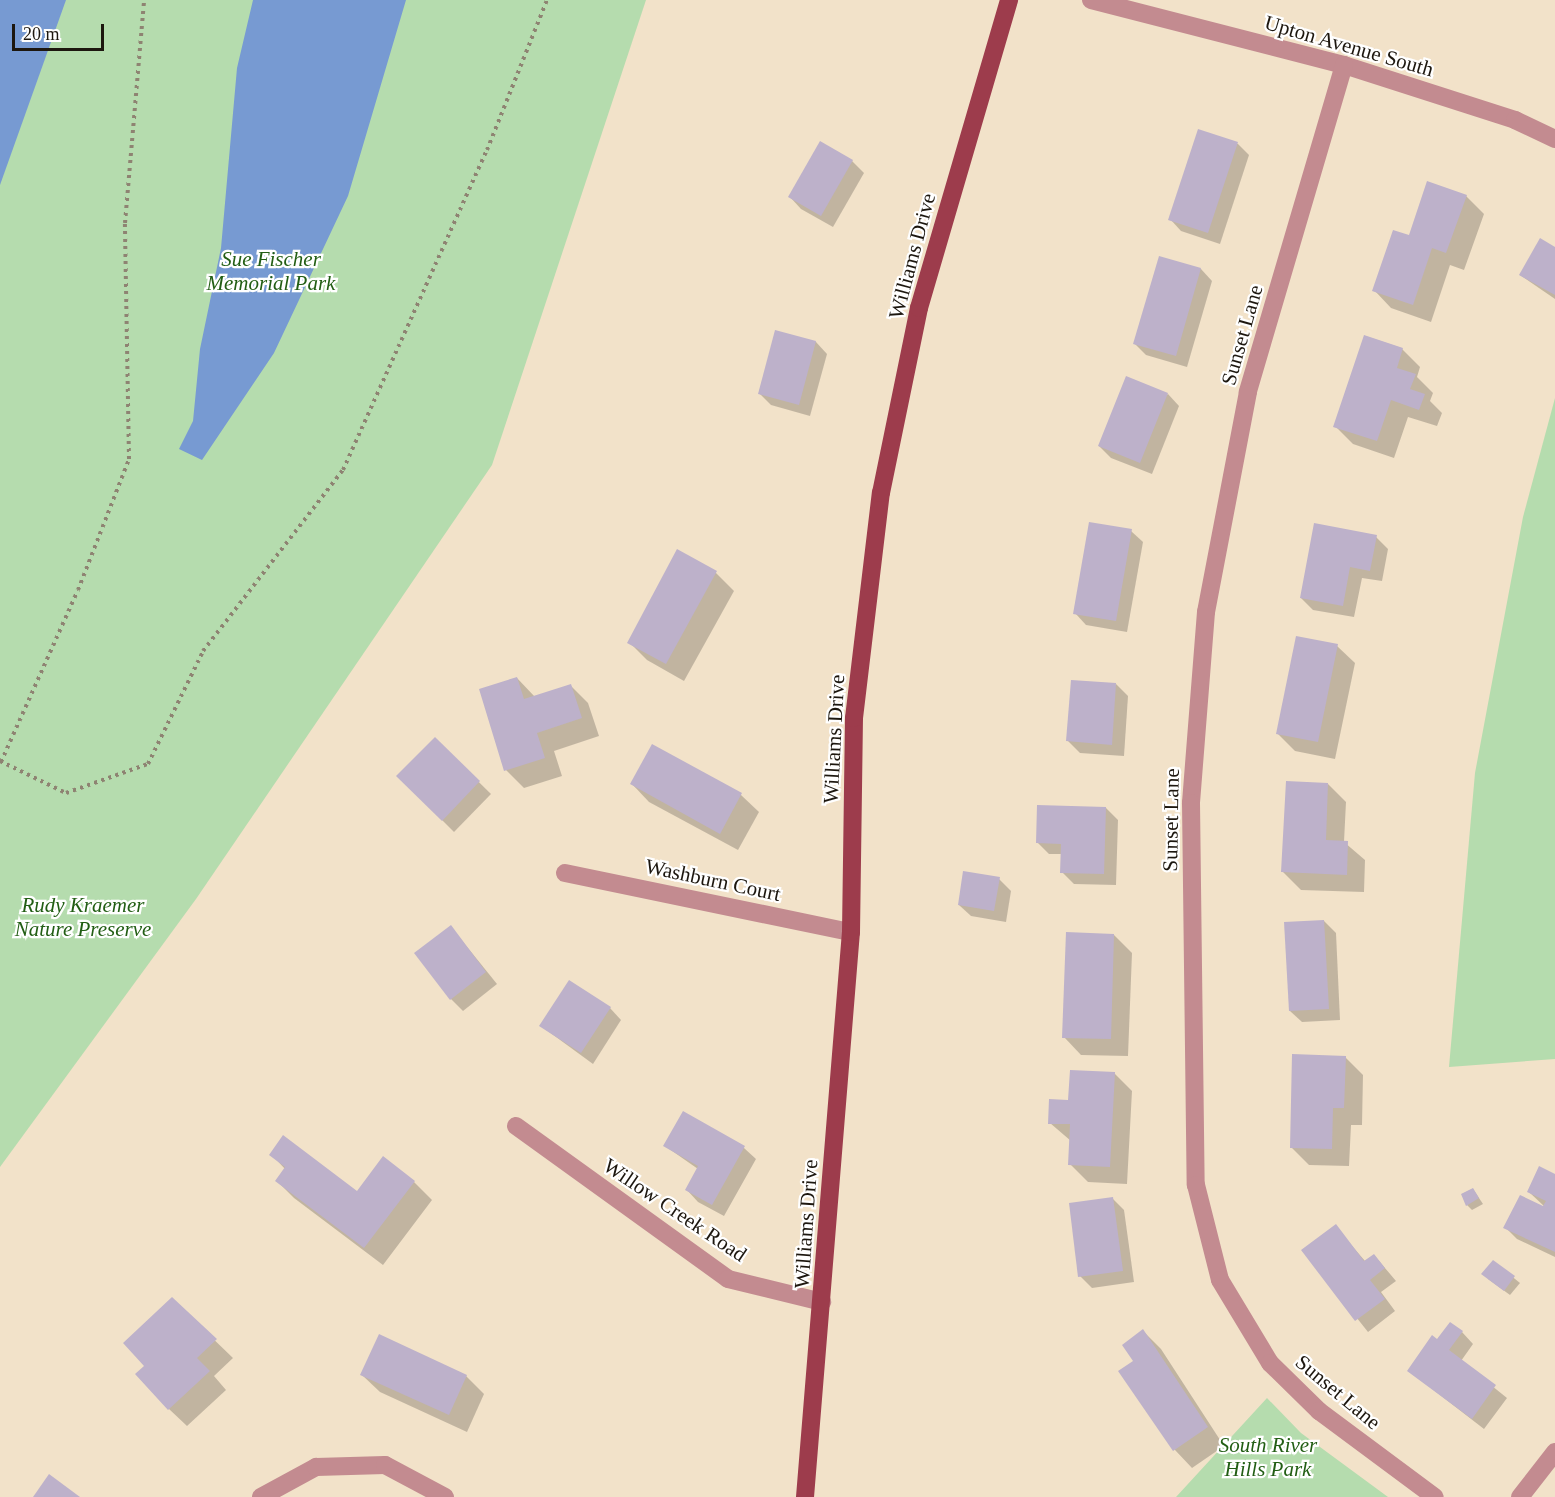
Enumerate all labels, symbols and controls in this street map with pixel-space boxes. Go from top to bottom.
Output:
street label: Upton Avenue South [1261,10,1437,82]
scale bar [15,12,106,50]
text: 20 m [23,24,60,44]
street label: Williams Drive [883,190,941,322]
park label: Sue Fischer Memorial Park [207,246,335,296]
street label: Sunset Lane [1216,282,1268,388]
street label: Williams Drive [818,674,850,804]
street label: Sunset Lane [1158,768,1184,872]
street label: Washburn Court [643,853,783,907]
park label: Rudy Kraemer Nature Preserve [15,892,151,942]
street label: Willow Creek Road [599,1153,751,1267]
street label: Williams Drive [789,1159,823,1289]
street label: Sunset Lane [1290,1349,1386,1435]
park label: South River Hills Park [1219,1432,1317,1482]

